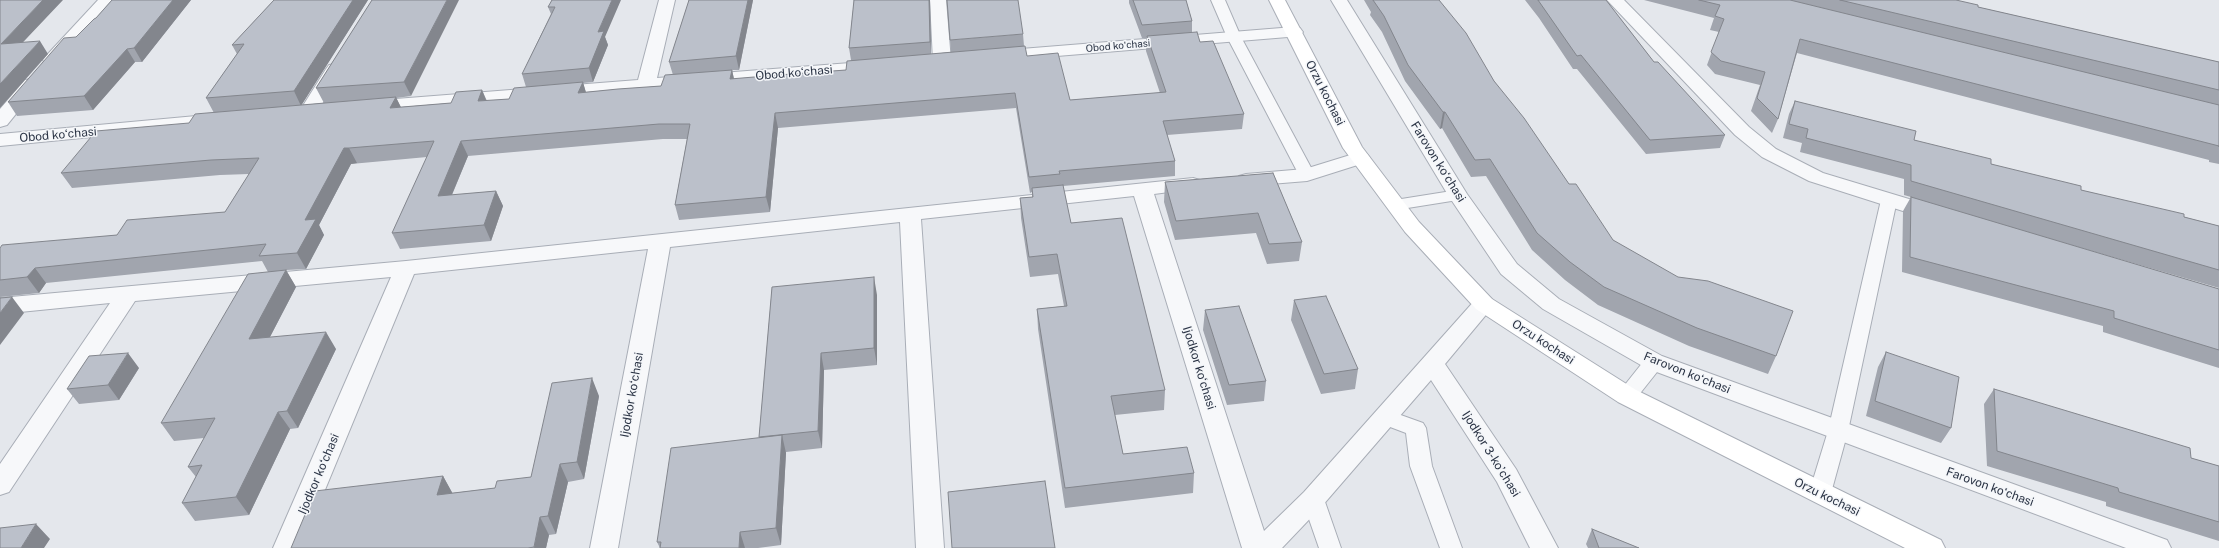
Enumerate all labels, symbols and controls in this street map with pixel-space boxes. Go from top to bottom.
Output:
street label: Obod koʻchasi [1085,37,1151,55]
street label: Orzu kochasi [1302,58,1348,128]
street label: Obod koʻchasi [755,62,833,84]
street label: Farovon koʻchasi [1407,119,1469,205]
street label: Obod koʻchasi [19,124,97,146]
street label: Orzu kochasi [1509,317,1577,367]
street label: Ijodkor koʻchasi [1180,325,1218,411]
street label: Farovon koʻchasi [1642,349,1732,397]
street label: Ijodkor koʻchasi [617,351,647,439]
street label: Ijodkor 3-koʼchasi [1459,408,1523,500]
street label: Ijodkor koʻchasi [296,431,342,517]
street label: Farovon koʻchasi [1944,464,2036,510]
street label: Orzu kochasi [1792,475,1862,519]

